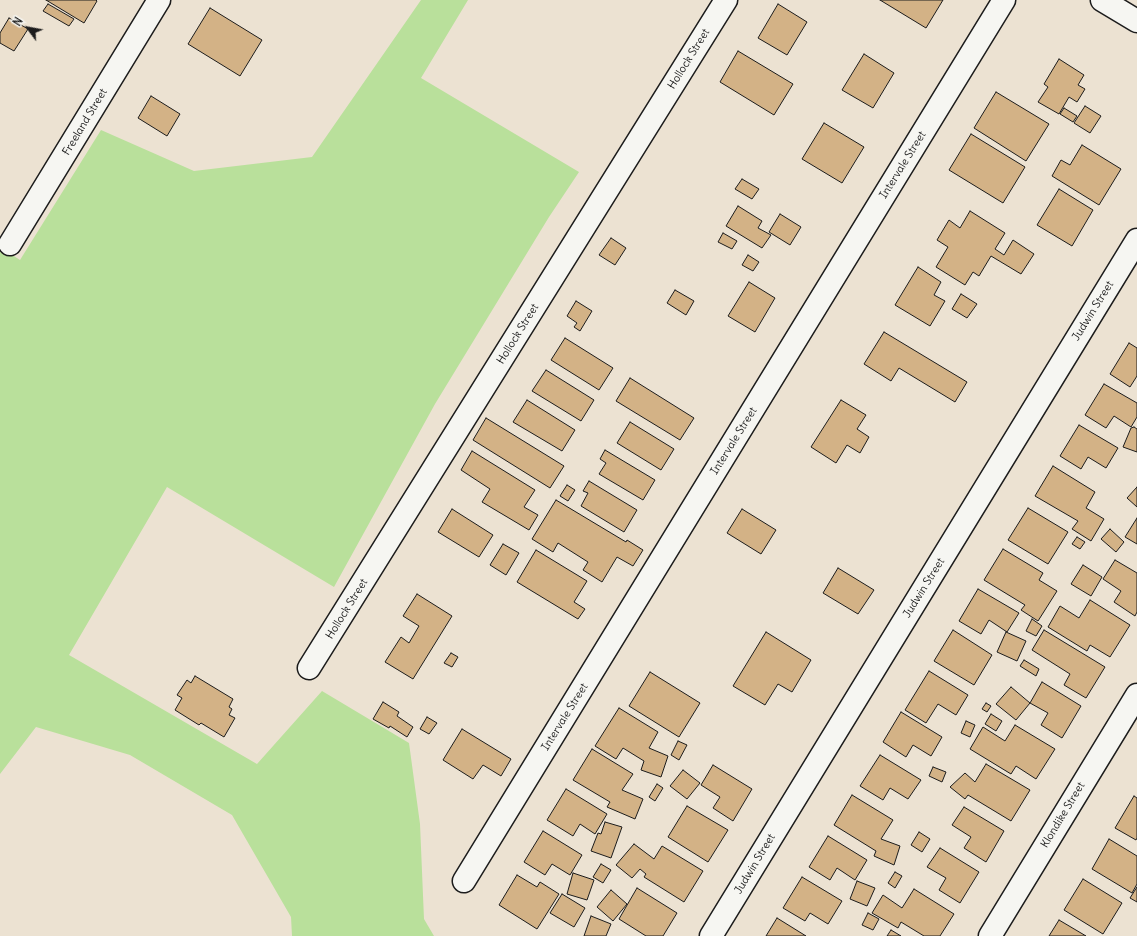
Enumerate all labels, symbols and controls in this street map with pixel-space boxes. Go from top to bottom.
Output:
north arrow [8,8,48,48]
text: N [10,15,26,29]
street label: Hollock Street [665,27,713,91]
street label: Freeland Street [60,86,110,158]
street label: Intervale Street [877,129,929,201]
street label: Judwin Street [1069,279,1117,343]
street label: Hollock Street [494,302,542,366]
street label: Intervale Street [708,405,760,477]
street label: Judwin Street [900,556,948,620]
street label: Hollock Street [323,577,371,641]
street label: Intervale Street [539,681,591,753]
street label: Klondike Street [1038,780,1088,850]
street label: Judwin Street [732,832,778,896]

